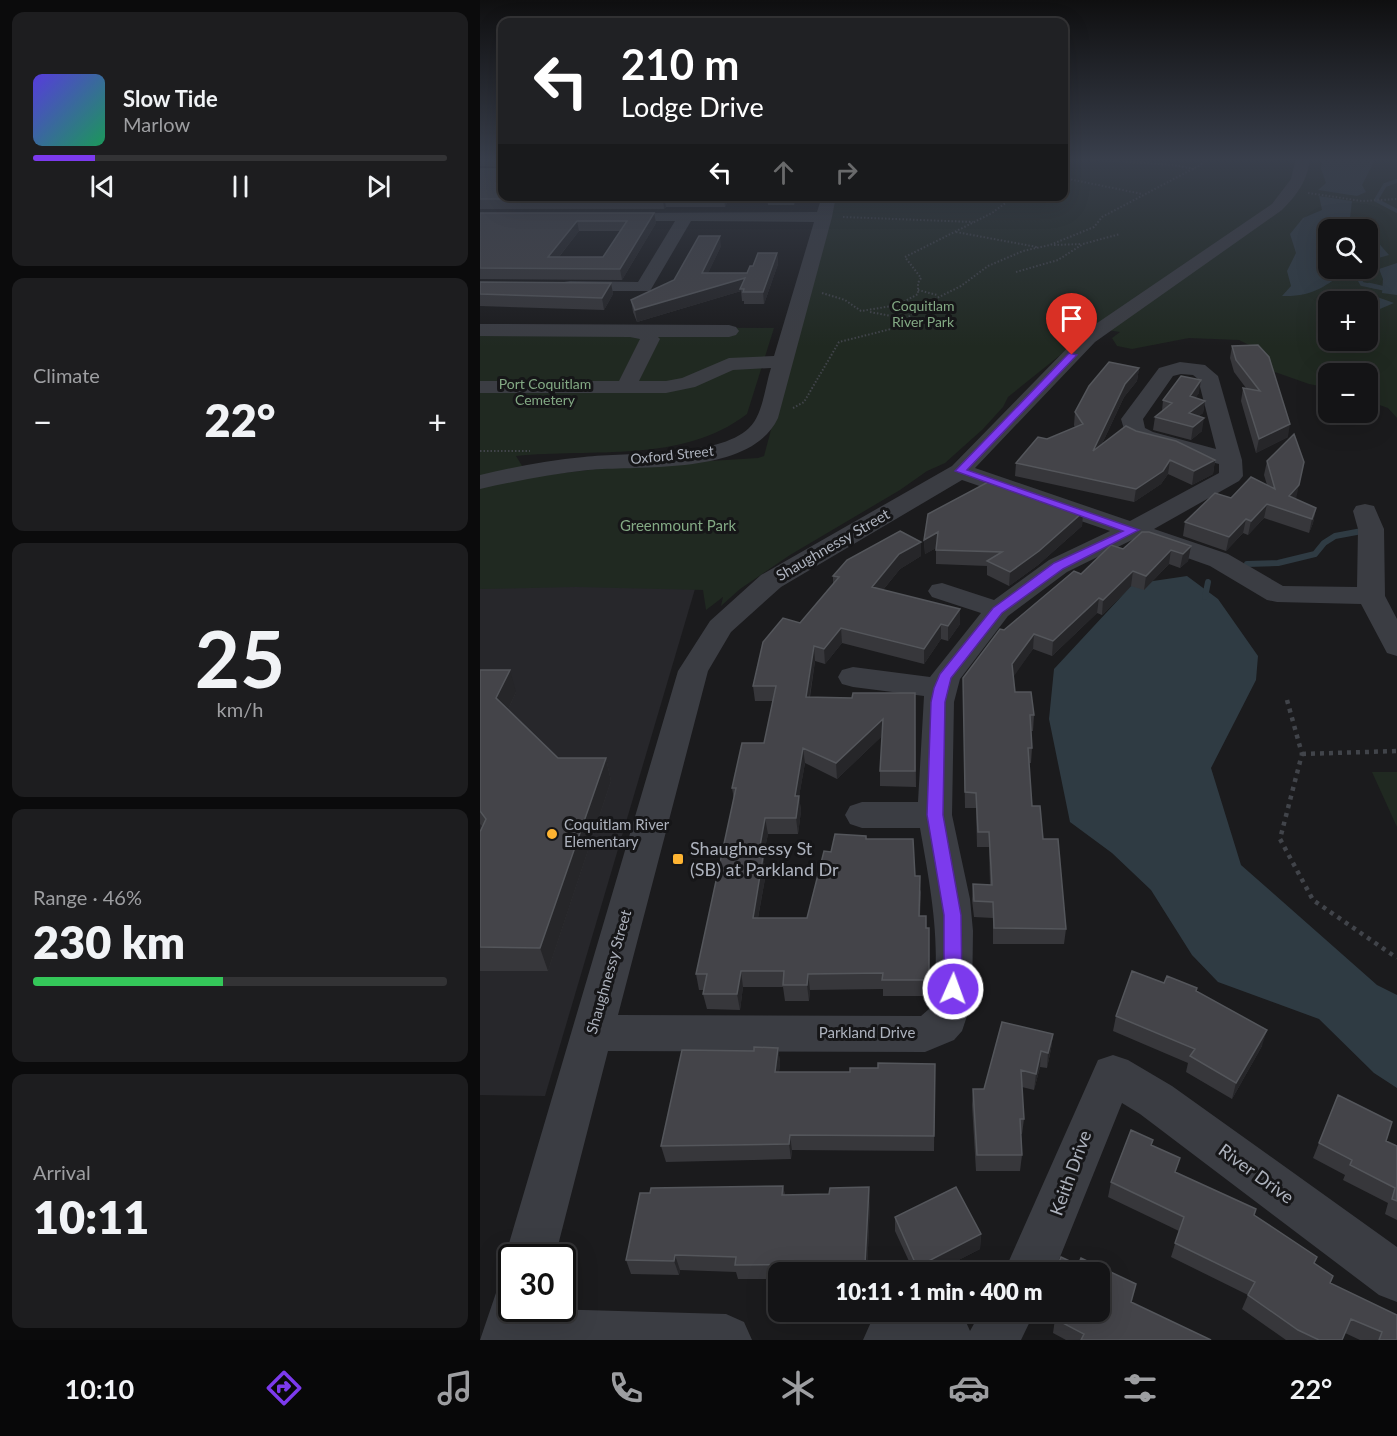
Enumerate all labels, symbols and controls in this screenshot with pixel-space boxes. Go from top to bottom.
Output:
text: 210 m [621,39,739,89]
icon: left [522,42,600,120]
text: Slow Tide [123,85,218,112]
text: Lodge Drive [621,90,764,123]
text: Marlow [123,112,190,136]
icon: left [704,156,737,189]
icon: ahead [767,156,800,189]
icon: right [830,156,863,189]
icon: previous [86,170,119,203]
icon: pause [224,170,257,203]
icon: next [362,170,395,203]
map controls [1318,219,1378,423]
button: search [1318,219,1378,279]
button: + [1318,291,1378,351]
pin [1046,293,1097,355]
park label: Coquitlam River Park [892,297,955,330]
icon: arrive [1055,302,1088,335]
text: Climate [33,363,100,387]
button: − [1318,363,1378,423]
park label: Port Coquitlam Cemetery [499,375,591,408]
text: 22° [205,393,275,447]
text: − [33,401,52,441]
text: + [428,401,447,441]
street label: Oxford Street [629,442,714,467]
street label: Shaughnessy Street [772,504,893,584]
park label: Greenmount Park [620,516,736,534]
text: 25 [195,611,285,705]
text: km/h [217,697,263,721]
place label: Coquitlam River Elementary [564,815,670,850]
marker: Coquitlam River Elementary [545,827,559,841]
place label: Shaughnessy St (SB) at Parkland Dr [690,837,839,880]
marker: Shaughnessy St (SB) at Parkland Dr [671,852,685,866]
text: Range · 46% [33,885,142,909]
street label: Shaughnessy Street [582,907,635,1036]
text: 230 km [33,915,185,969]
position arrow [921,957,985,1021]
street label: Parkland Drive [819,1023,915,1041]
street label: Keith Drive [1044,1127,1096,1218]
street label: River Drive [1215,1139,1299,1208]
text: Arrival [33,1160,91,1184]
text: 10:11 [33,1190,149,1244]
speed limit sign: 30 [498,1244,576,1322]
text: 10:11 · 1 min · 400 m [836,1278,1042,1305]
icon: directions [263,1367,305,1409]
icon: music [434,1367,476,1409]
icon: phone [605,1367,647,1409]
icon: climate [777,1367,819,1409]
icon: car [948,1367,990,1409]
icon: filters [1119,1367,1161,1409]
text: 10:10 [65,1372,134,1405]
text: 22° [1290,1372,1332,1405]

